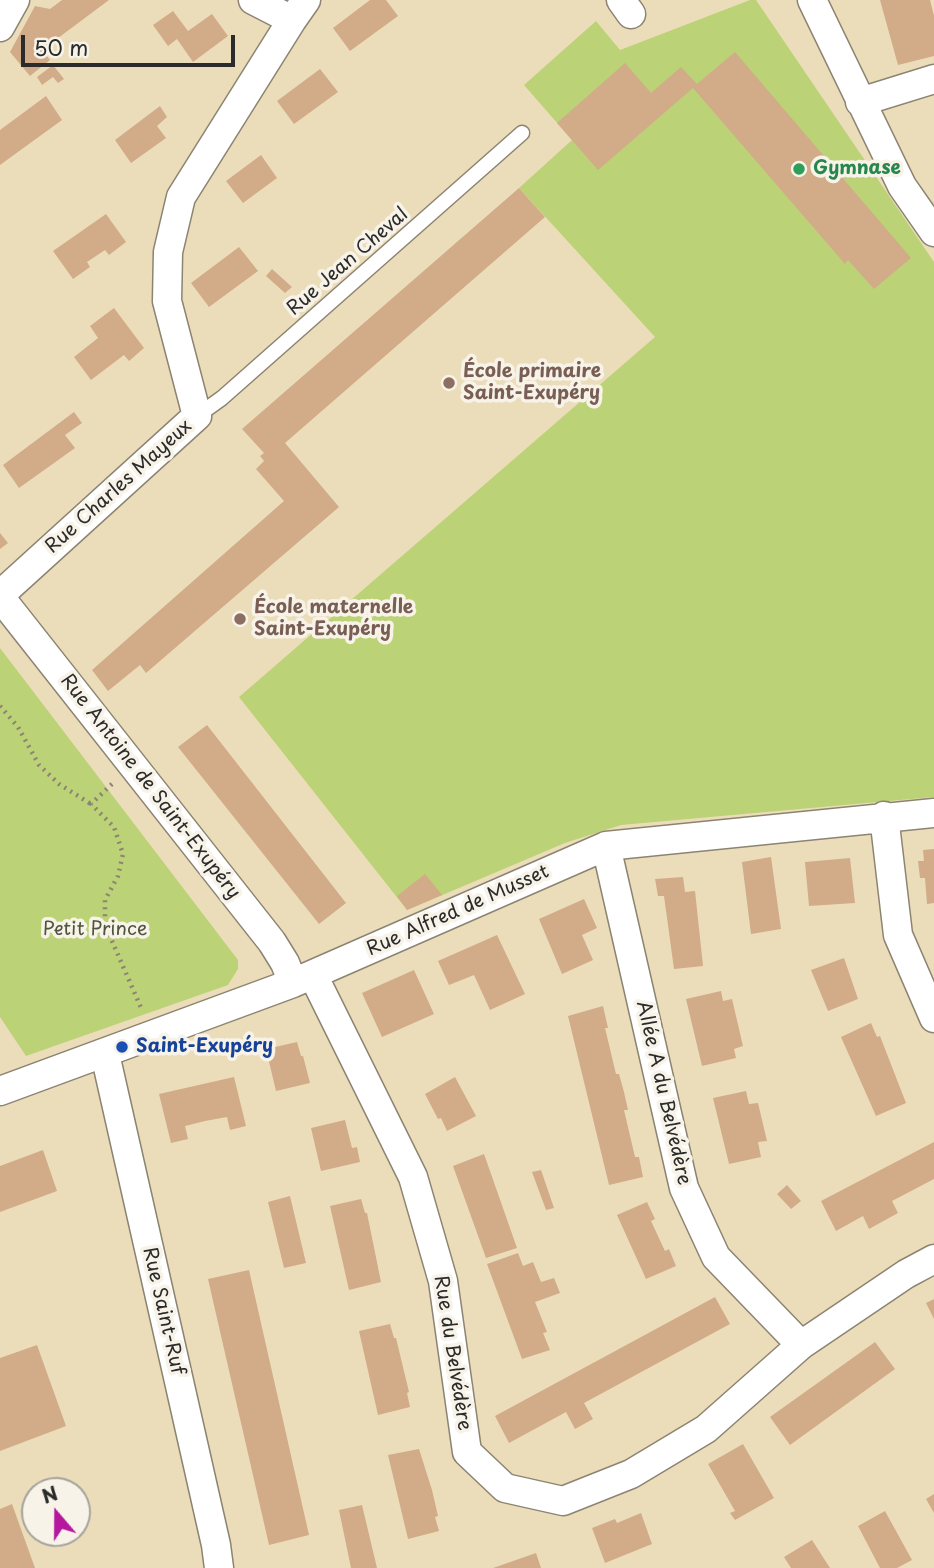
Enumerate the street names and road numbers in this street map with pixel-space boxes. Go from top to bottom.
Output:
street label: Rue Jean Cheval [283,203,413,321]
street label: Rue Charles Mayeux [41,415,197,559]
street label: Rue Antoine de Saint-Exupéry [55,670,245,904]
street label: Rue Alfred de Musset [363,860,553,962]
street label: Allée A du Belvédère [631,999,695,1187]
street label: Rue Saint-Ruf [137,1245,189,1377]
street label: Rue du Belvédère [428,1274,476,1432]

